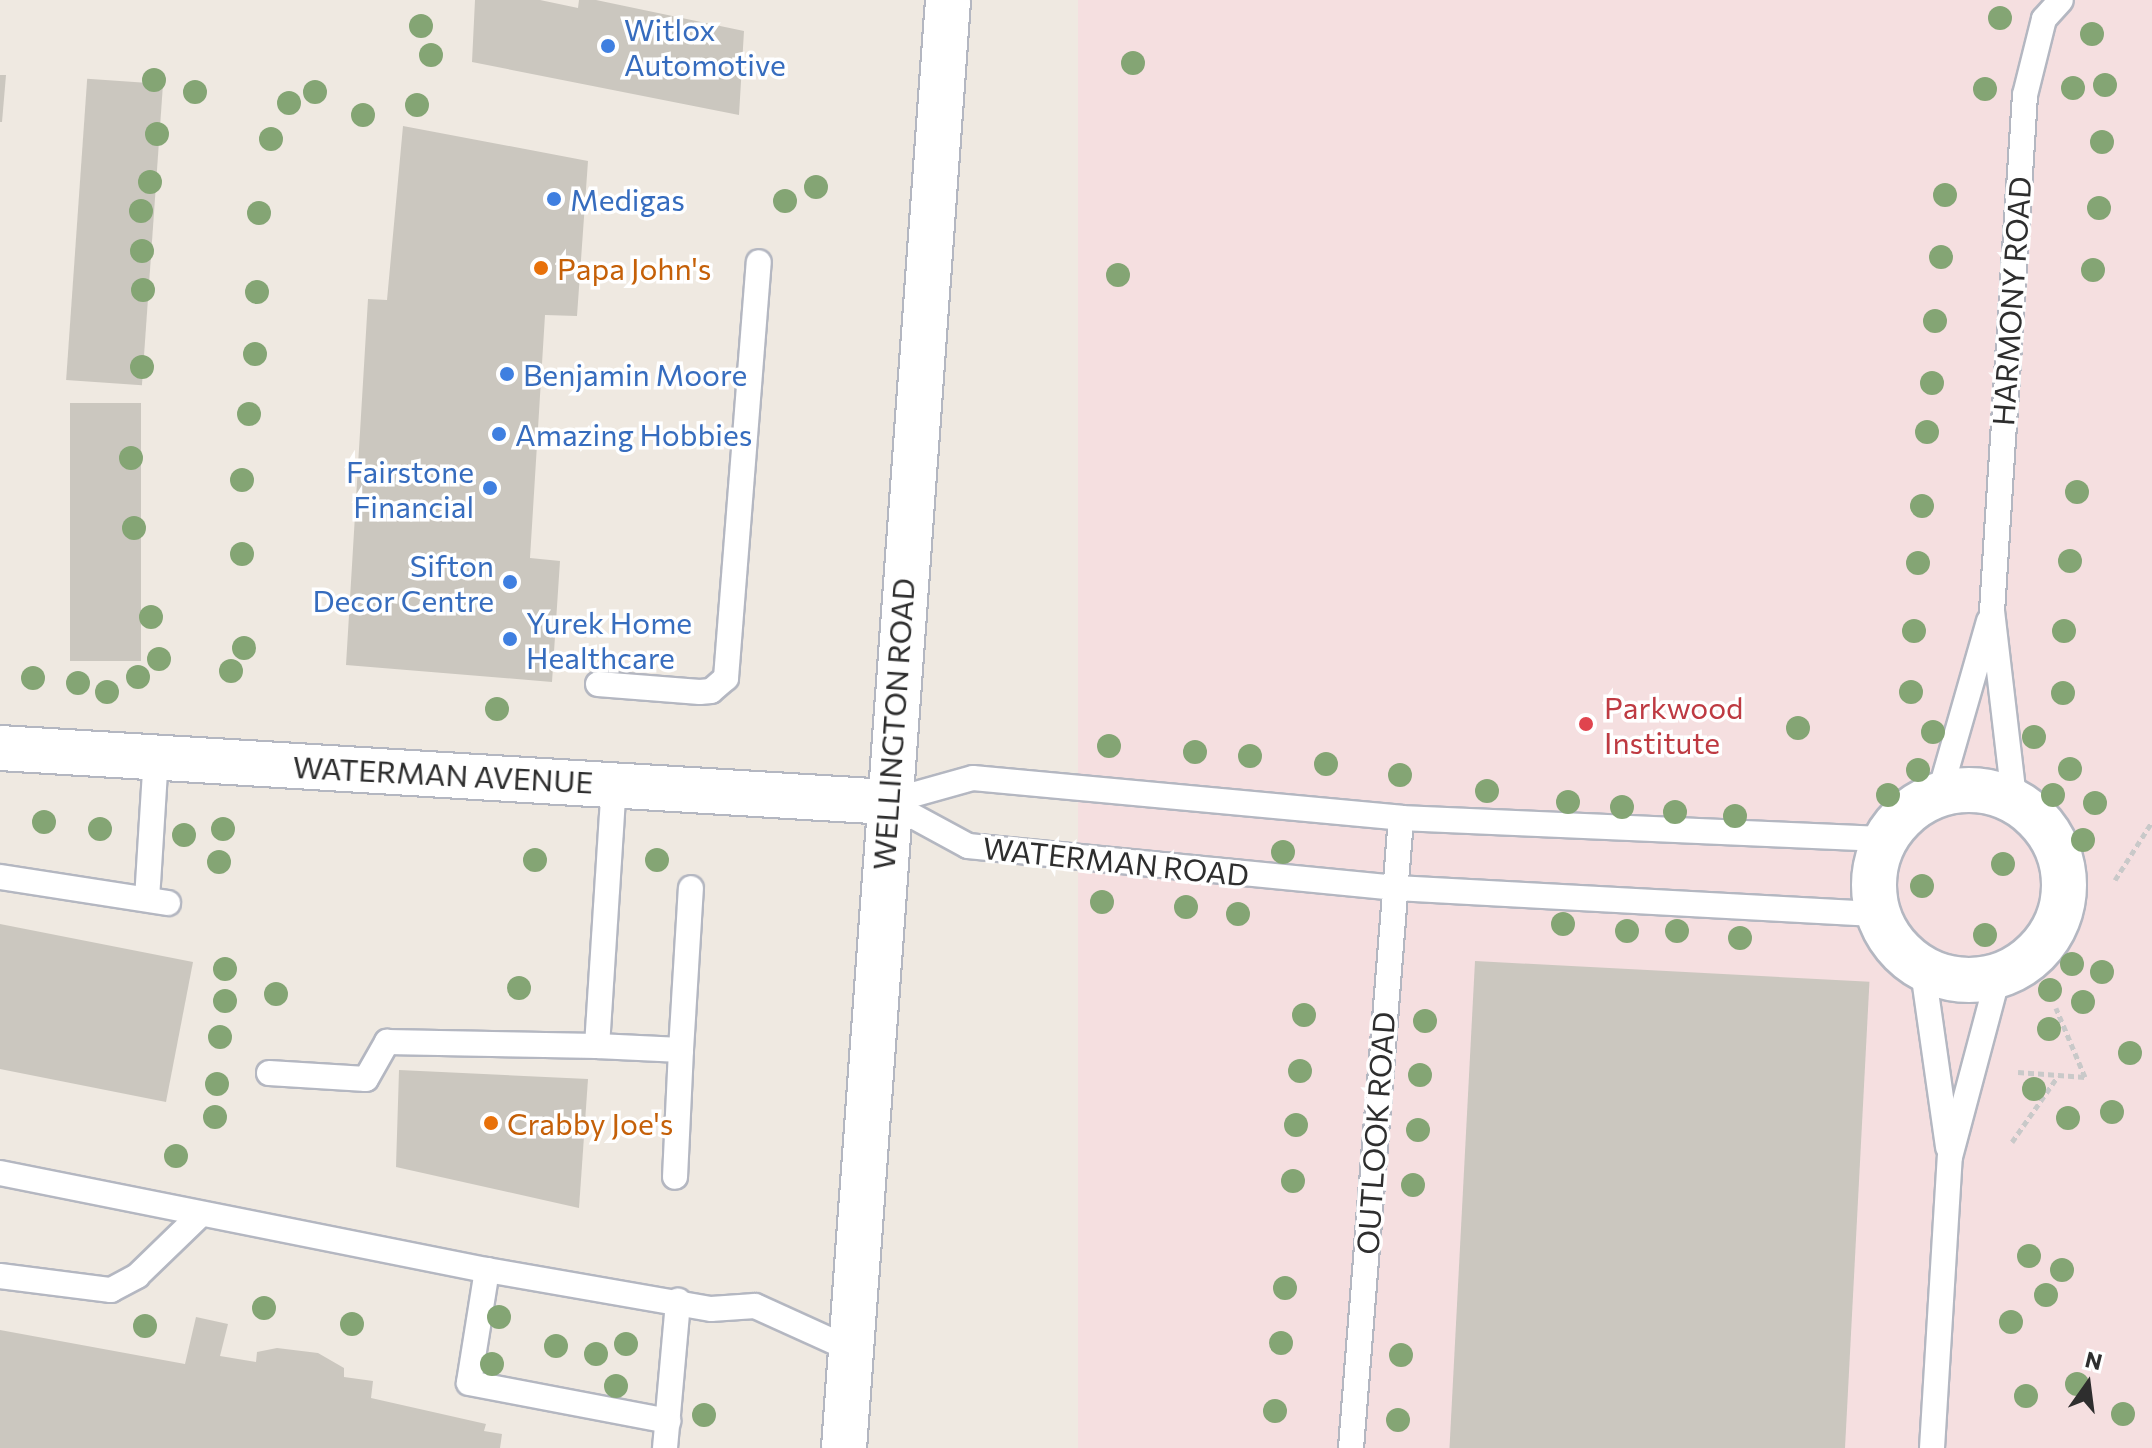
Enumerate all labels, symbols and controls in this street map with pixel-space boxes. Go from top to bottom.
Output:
place label: Witlox Automotive [624,11,786,82]
marker: Witlox Automotive [599,37,617,55]
street label: HARMONY ROAD [1984,175,2038,427]
place label: Medigas [570,181,685,217]
marker: Medigas [545,190,563,208]
place label: Papa John's [557,250,711,286]
marker: Papa John's [532,259,550,277]
place label: Benjamin Moore [523,356,747,392]
marker: Benjamin Moore [498,365,516,383]
place label: Amazing Hobbies [515,416,752,452]
marker: Amazing Hobbies [490,425,508,443]
place label: Fairstone Financial [346,453,474,524]
marker: Fairstone Financial [481,479,499,497]
place label: Sifton Decor Centre [312,547,494,618]
marker: Sifton Decor Centre [501,573,519,591]
street label: WELLINGTON ROAD [865,577,921,871]
place label: Yurek Home Healthcare [526,604,692,674]
marker: Yurek Home Healthcare [501,630,519,648]
place label: Parkwood Institute [1604,689,1743,760]
marker: Parkwood Institute [1575,713,1597,735]
street label: WATERMAN AVENUE [292,748,594,800]
street label: WATERMAN ROAD [981,829,1251,893]
street label: OUTLOOK ROAD [1349,1010,1401,1256]
place label: Crabby Joe's [507,1105,673,1141]
marker: Crabby Joe's [482,1114,500,1132]
north arrow [2048,1344,2128,1424]
text: N [2083,1345,2105,1375]

